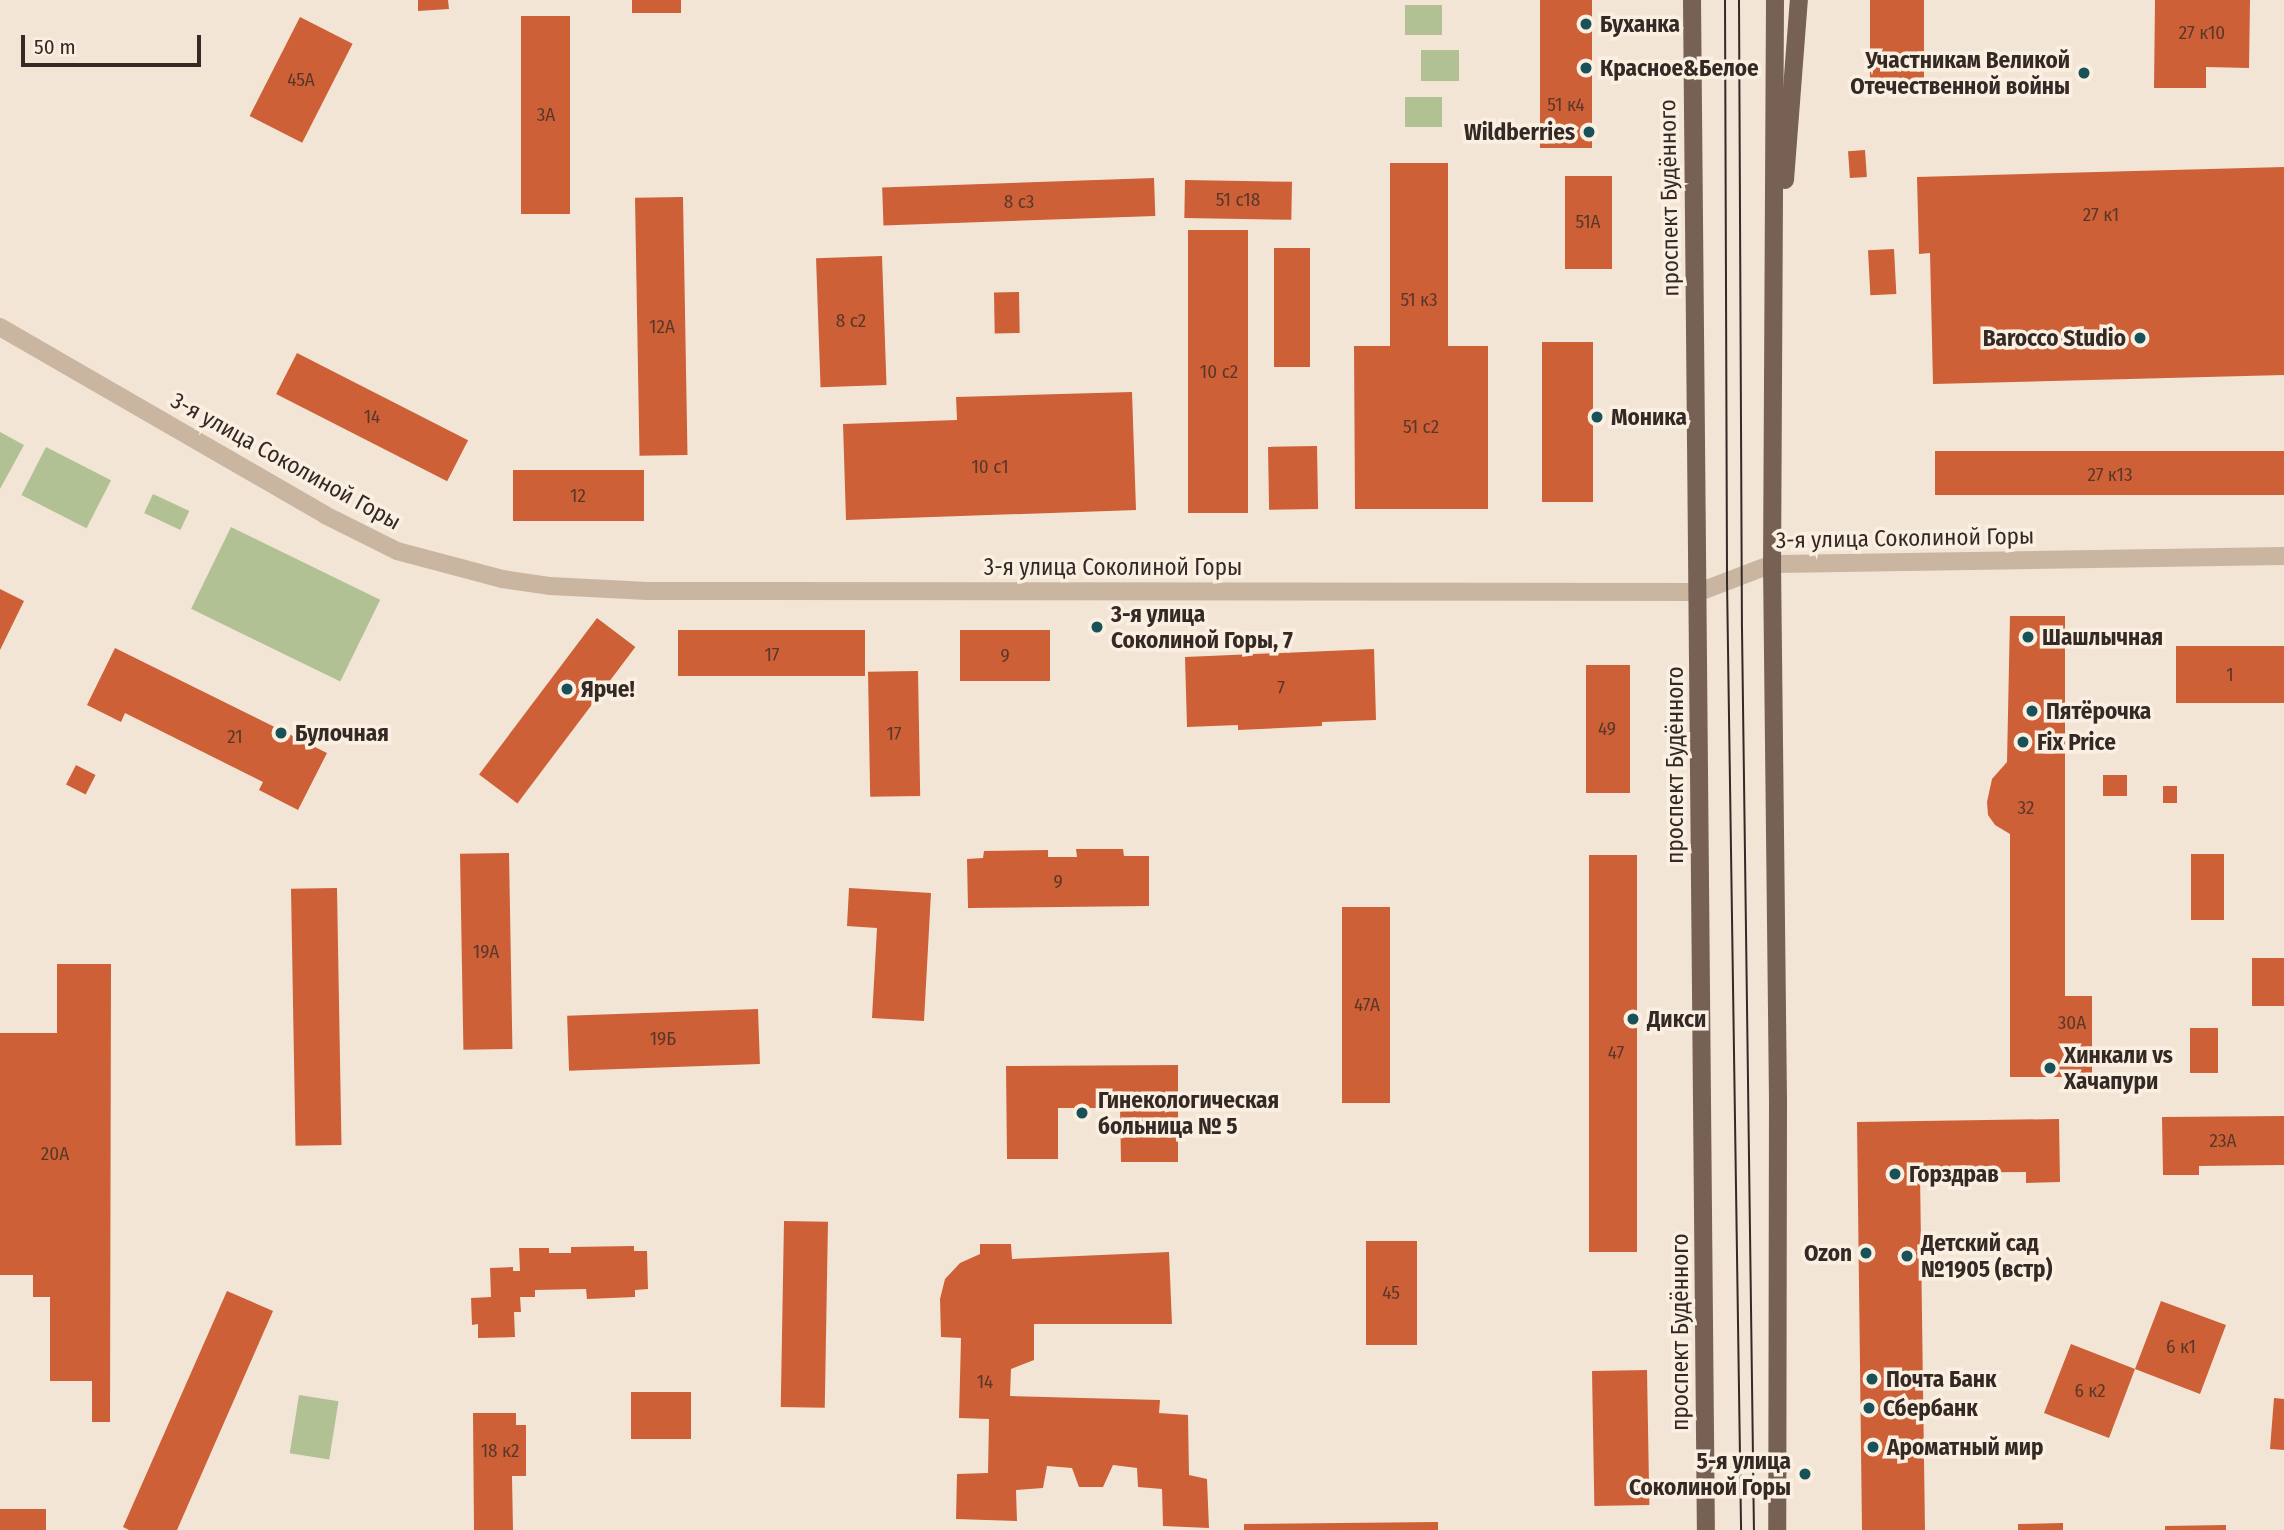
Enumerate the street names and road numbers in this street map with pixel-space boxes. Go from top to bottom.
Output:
street label: проспект Будённого [1653,99,1685,297]
street label: 3-я улица Соколиной Горы [166,386,406,536]
street label: 3-я улица Соколиной Горы [1776,522,2034,554]
street label: 3-я улица Соколиной Горы [984,553,1242,581]
street label: проспект Будённого [1661,666,1689,864]
street label: проспект Будённого [1666,1233,1694,1431]

